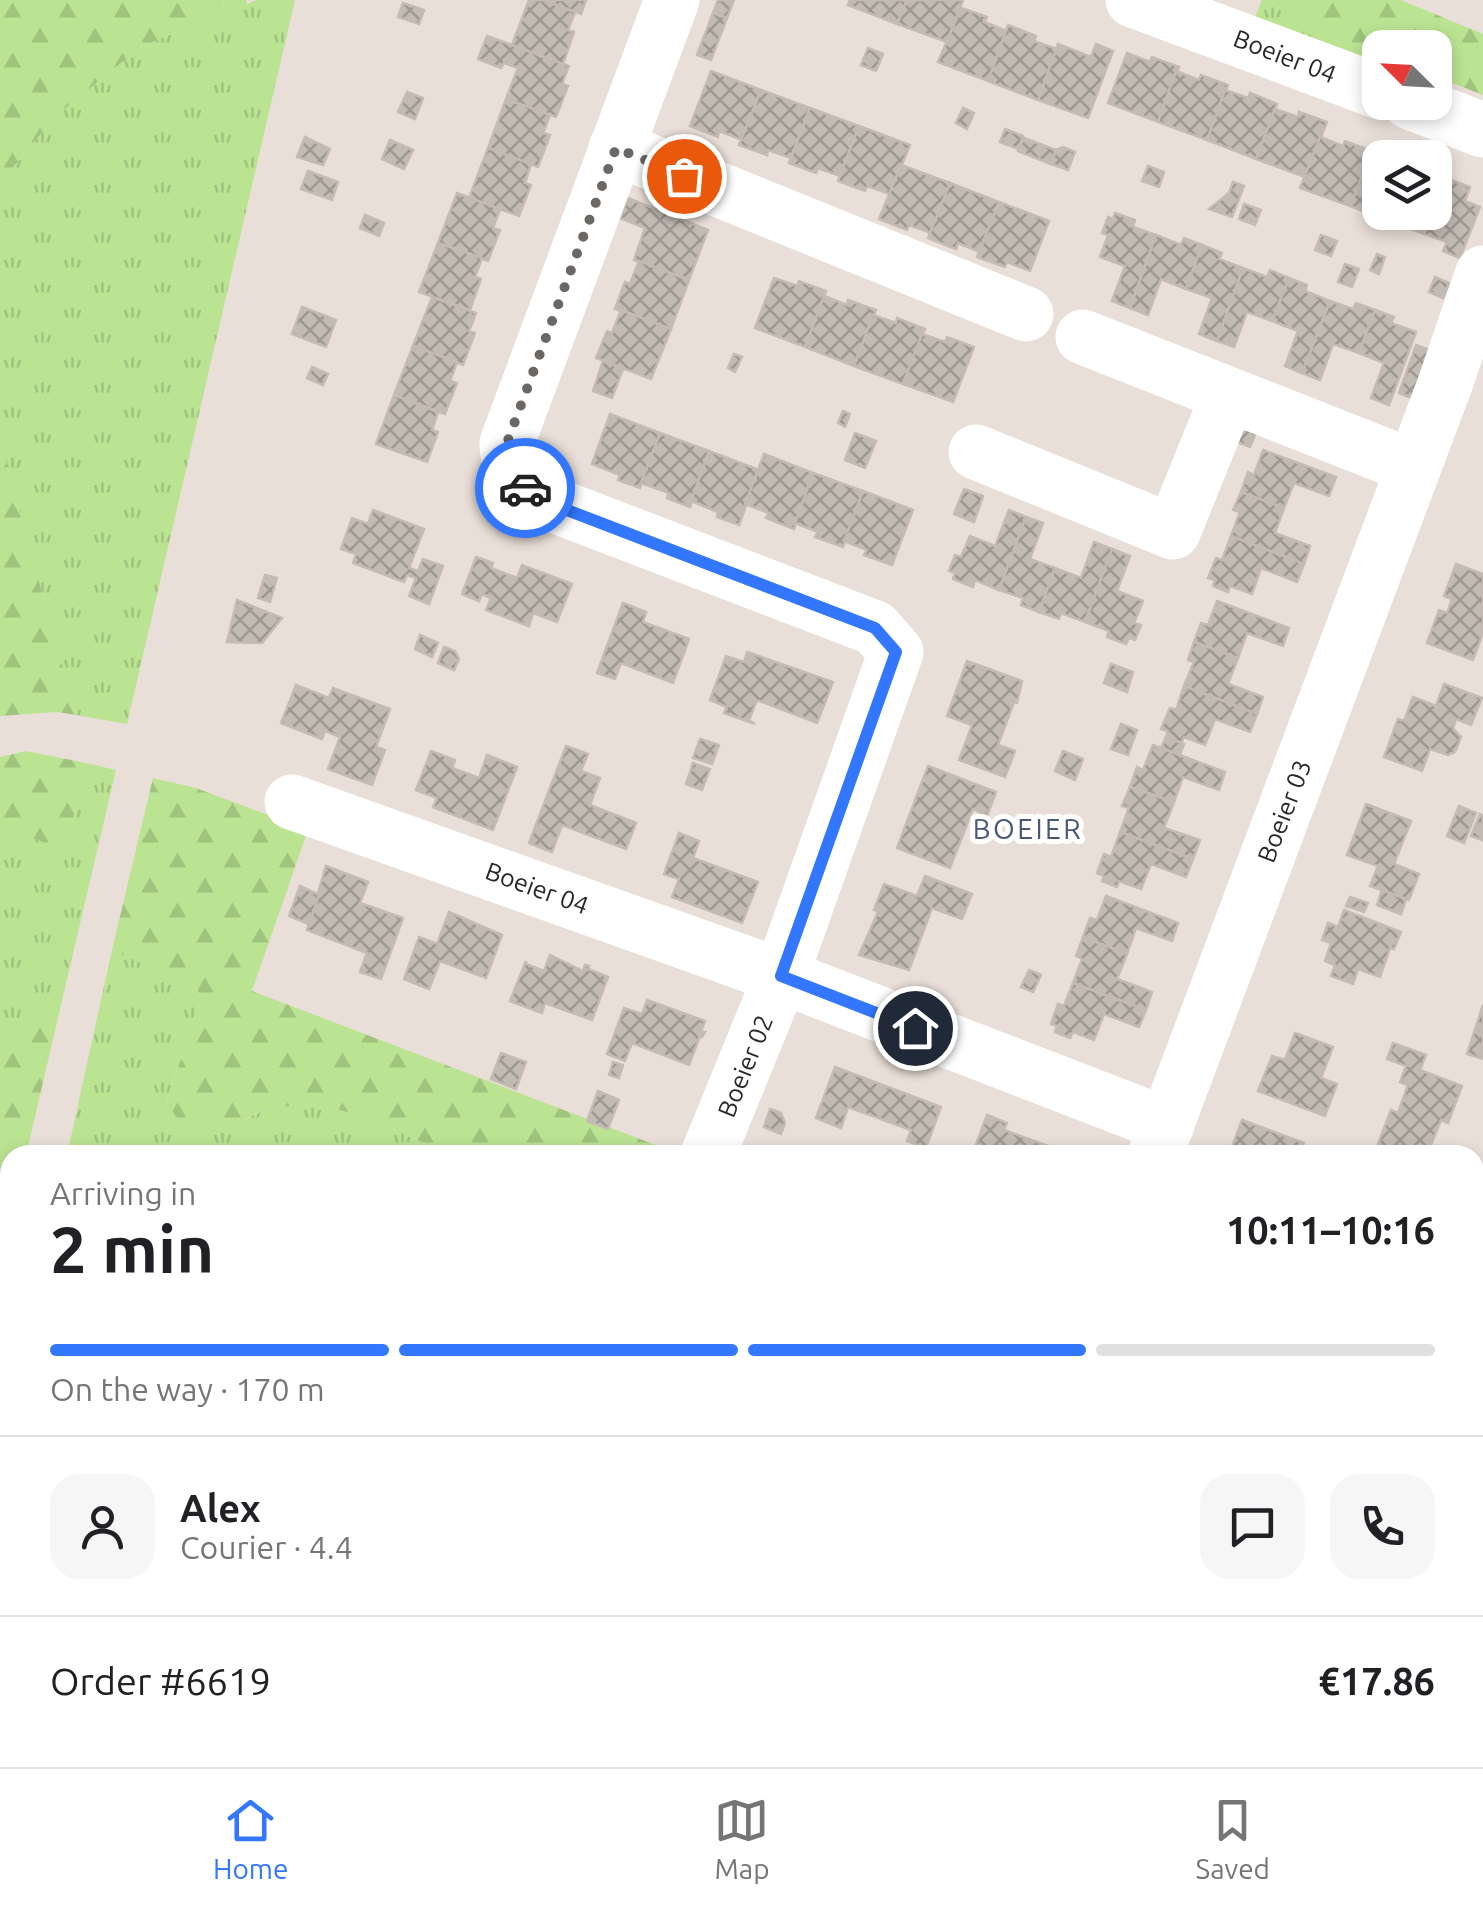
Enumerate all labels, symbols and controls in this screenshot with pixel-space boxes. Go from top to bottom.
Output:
street label: Boeier 04 [1230,24,1340,88]
north arrow [1362,30,1452,120]
map controls [1362,30,1452,230]
pin [642,134,727,219]
button: layers [1362,140,1452,230]
icon: bag [657,149,712,204]
courier [475,438,575,538]
icon: car [498,461,553,516]
street label: Boeier 03 [1252,756,1316,866]
district label: BOEIER [973,813,1083,844]
street label: Boeier 04 [482,856,592,920]
pin [873,986,958,1071]
icon: home [888,1001,943,1056]
street label: Boeier 02 [712,1011,778,1121]
text: Arriving in [50,1175,196,1211]
text: 10:11–10:16 [1226,1209,1435,1251]
text: 2 min [50,1212,214,1285]
text: On the way · 170 m [50,1371,325,1407]
button: person [50,1474,155,1579]
button: chat [1200,1474,1305,1579]
button: phone [1330,1474,1435,1579]
text: Alex [180,1487,261,1529]
text: Courier · 4.4 [180,1529,353,1565]
text: Order #6619 [50,1660,271,1702]
text: €17.86 [1318,1660,1435,1702]
tab: Home [213,1793,289,1884]
tab: Map [714,1793,770,1884]
tab: Saved [1195,1793,1270,1884]

